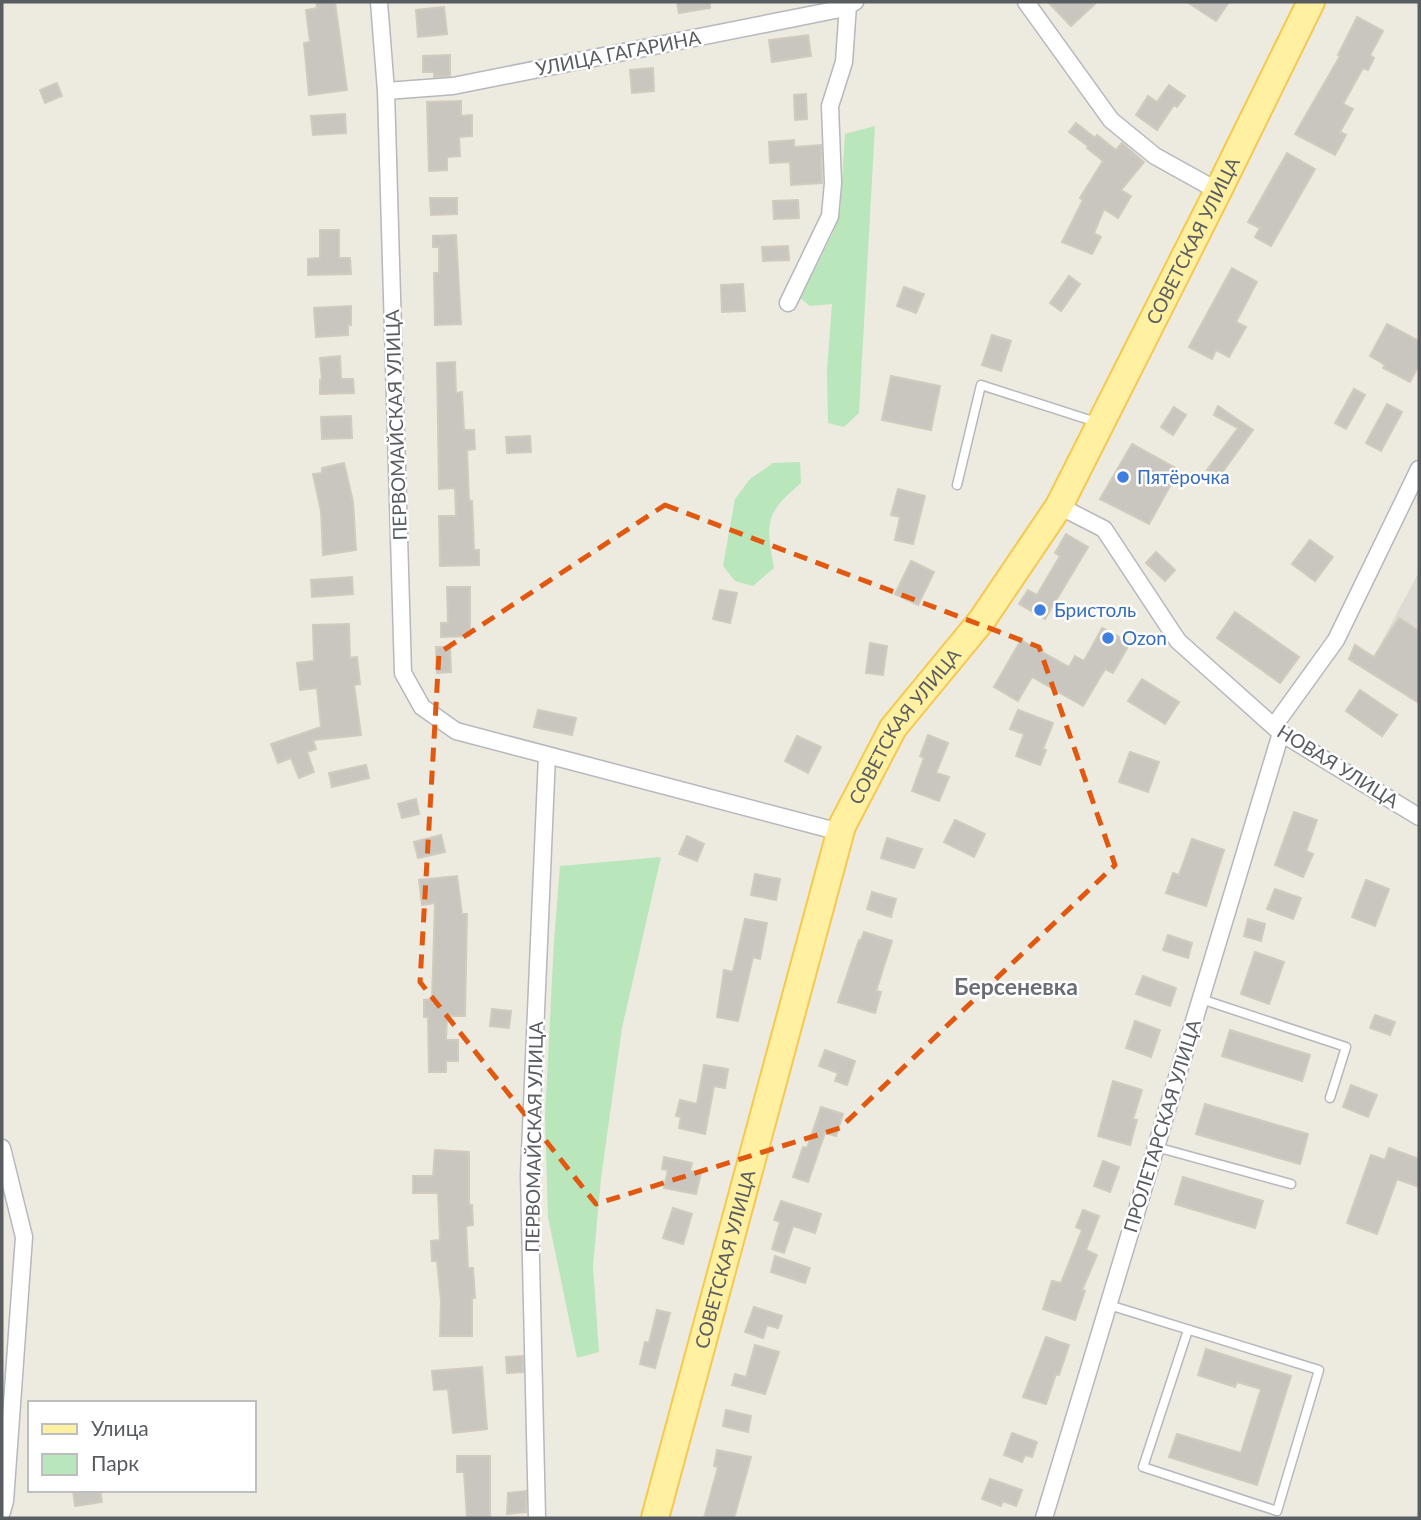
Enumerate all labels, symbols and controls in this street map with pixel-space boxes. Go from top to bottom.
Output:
street label: УЛИЦА ГАГАРИНА [534,25,702,80]
street label: СОВЕТСКАЯ УЛИЦА [1141,153,1244,328]
street label: ПЕРВОМАЙСКАЯ УЛИЦА [380,309,411,541]
place label: Пятёрочка [1137,465,1230,488]
marker: Пятёрочка [1115,469,1131,485]
place label: Бристоль [1054,598,1136,621]
marker: Бристоль [1032,602,1048,618]
place label: Ozon [1122,626,1167,649]
marker: Ozon [1100,630,1116,646]
street label: СОВЕТСКАЯ УЛИЦА [843,643,965,808]
street label: НОВАЯ УЛИЦА [1273,719,1403,812]
district label: Берсеневка [954,972,1078,1000]
street label: ПРОЛЕТАРСКАЯ УЛИЦА [1118,1016,1205,1235]
street label: ПЕРВОМАЙСКАЯ УЛИЦА [520,1021,547,1253]
street label: СОВЕТСКАЯ УЛИЦА [689,1167,760,1351]
legend [28,1401,256,1492]
text: Улица [91,1415,149,1440]
text: Парк [91,1450,139,1475]

